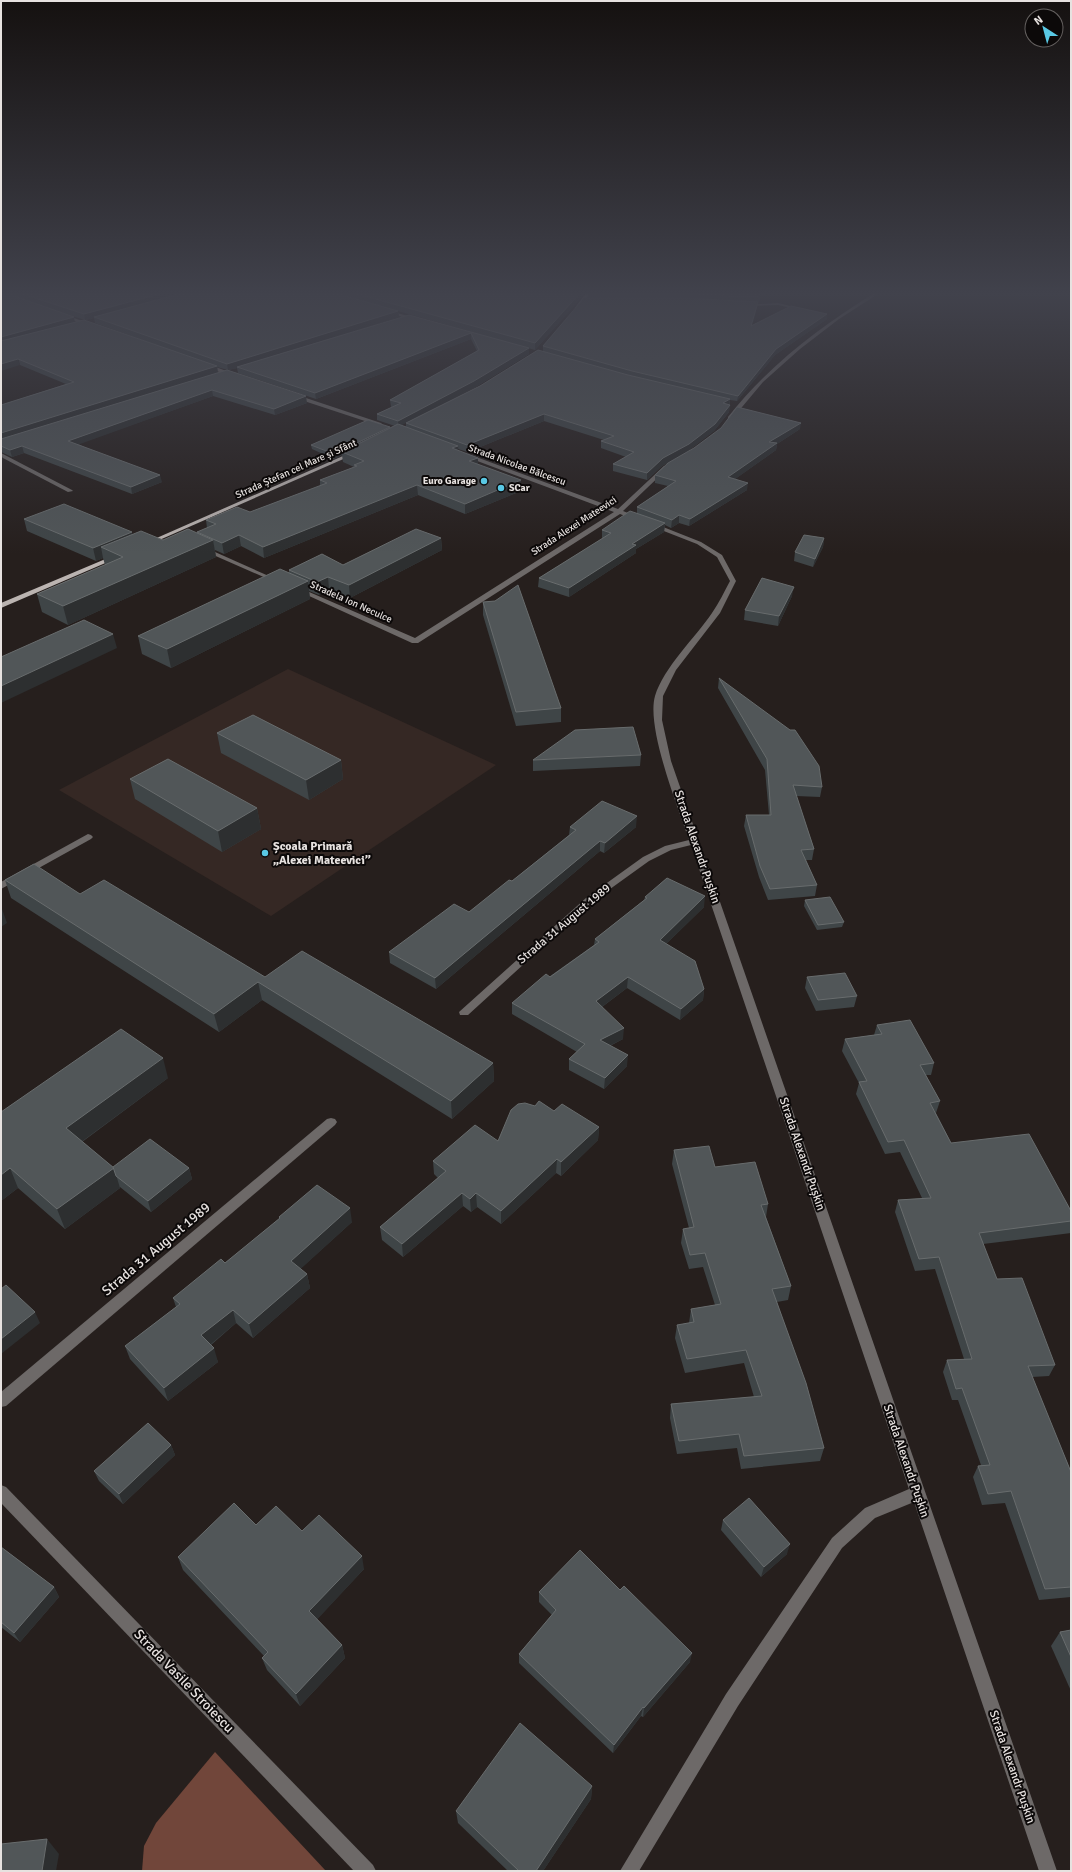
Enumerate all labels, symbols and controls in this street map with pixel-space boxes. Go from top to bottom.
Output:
north arrow [1024,8,1064,48]
text: N [1031,13,1045,28]
street label: Strada Ștefan cel Mare și Sfânt [234,437,359,501]
street label: Strada Nicolae Bălcescu [467,442,567,488]
place label: Euro Garage [423,475,476,487]
marker: Euro Garage [479,476,489,486]
place label: SCar [509,482,530,494]
marker: SCar [496,483,506,493]
street label: Strada Alexei Mateevici [529,494,619,558]
street label: Stradela Ion Neculce [308,579,394,625]
street label: Strada Alexandr Pușkin [671,788,723,906]
place label: Școala Primară „Alexei Mateevici” [273,839,371,868]
marker: Școala Primară „Alexei Mateevici” [260,848,270,858]
street label: Strada 31 August 1989 [515,881,613,967]
street label: Strada Alexandr Pușkin [776,1095,828,1213]
street label: Strada 31 August 1989 [98,1199,214,1299]
street label: Strada Alexandr Pușkin [880,1402,932,1520]
street label: Strada Vasile Stroiescu [130,1626,238,1736]
street label: Strada Alexandr Pușkin [986,1708,1038,1826]

